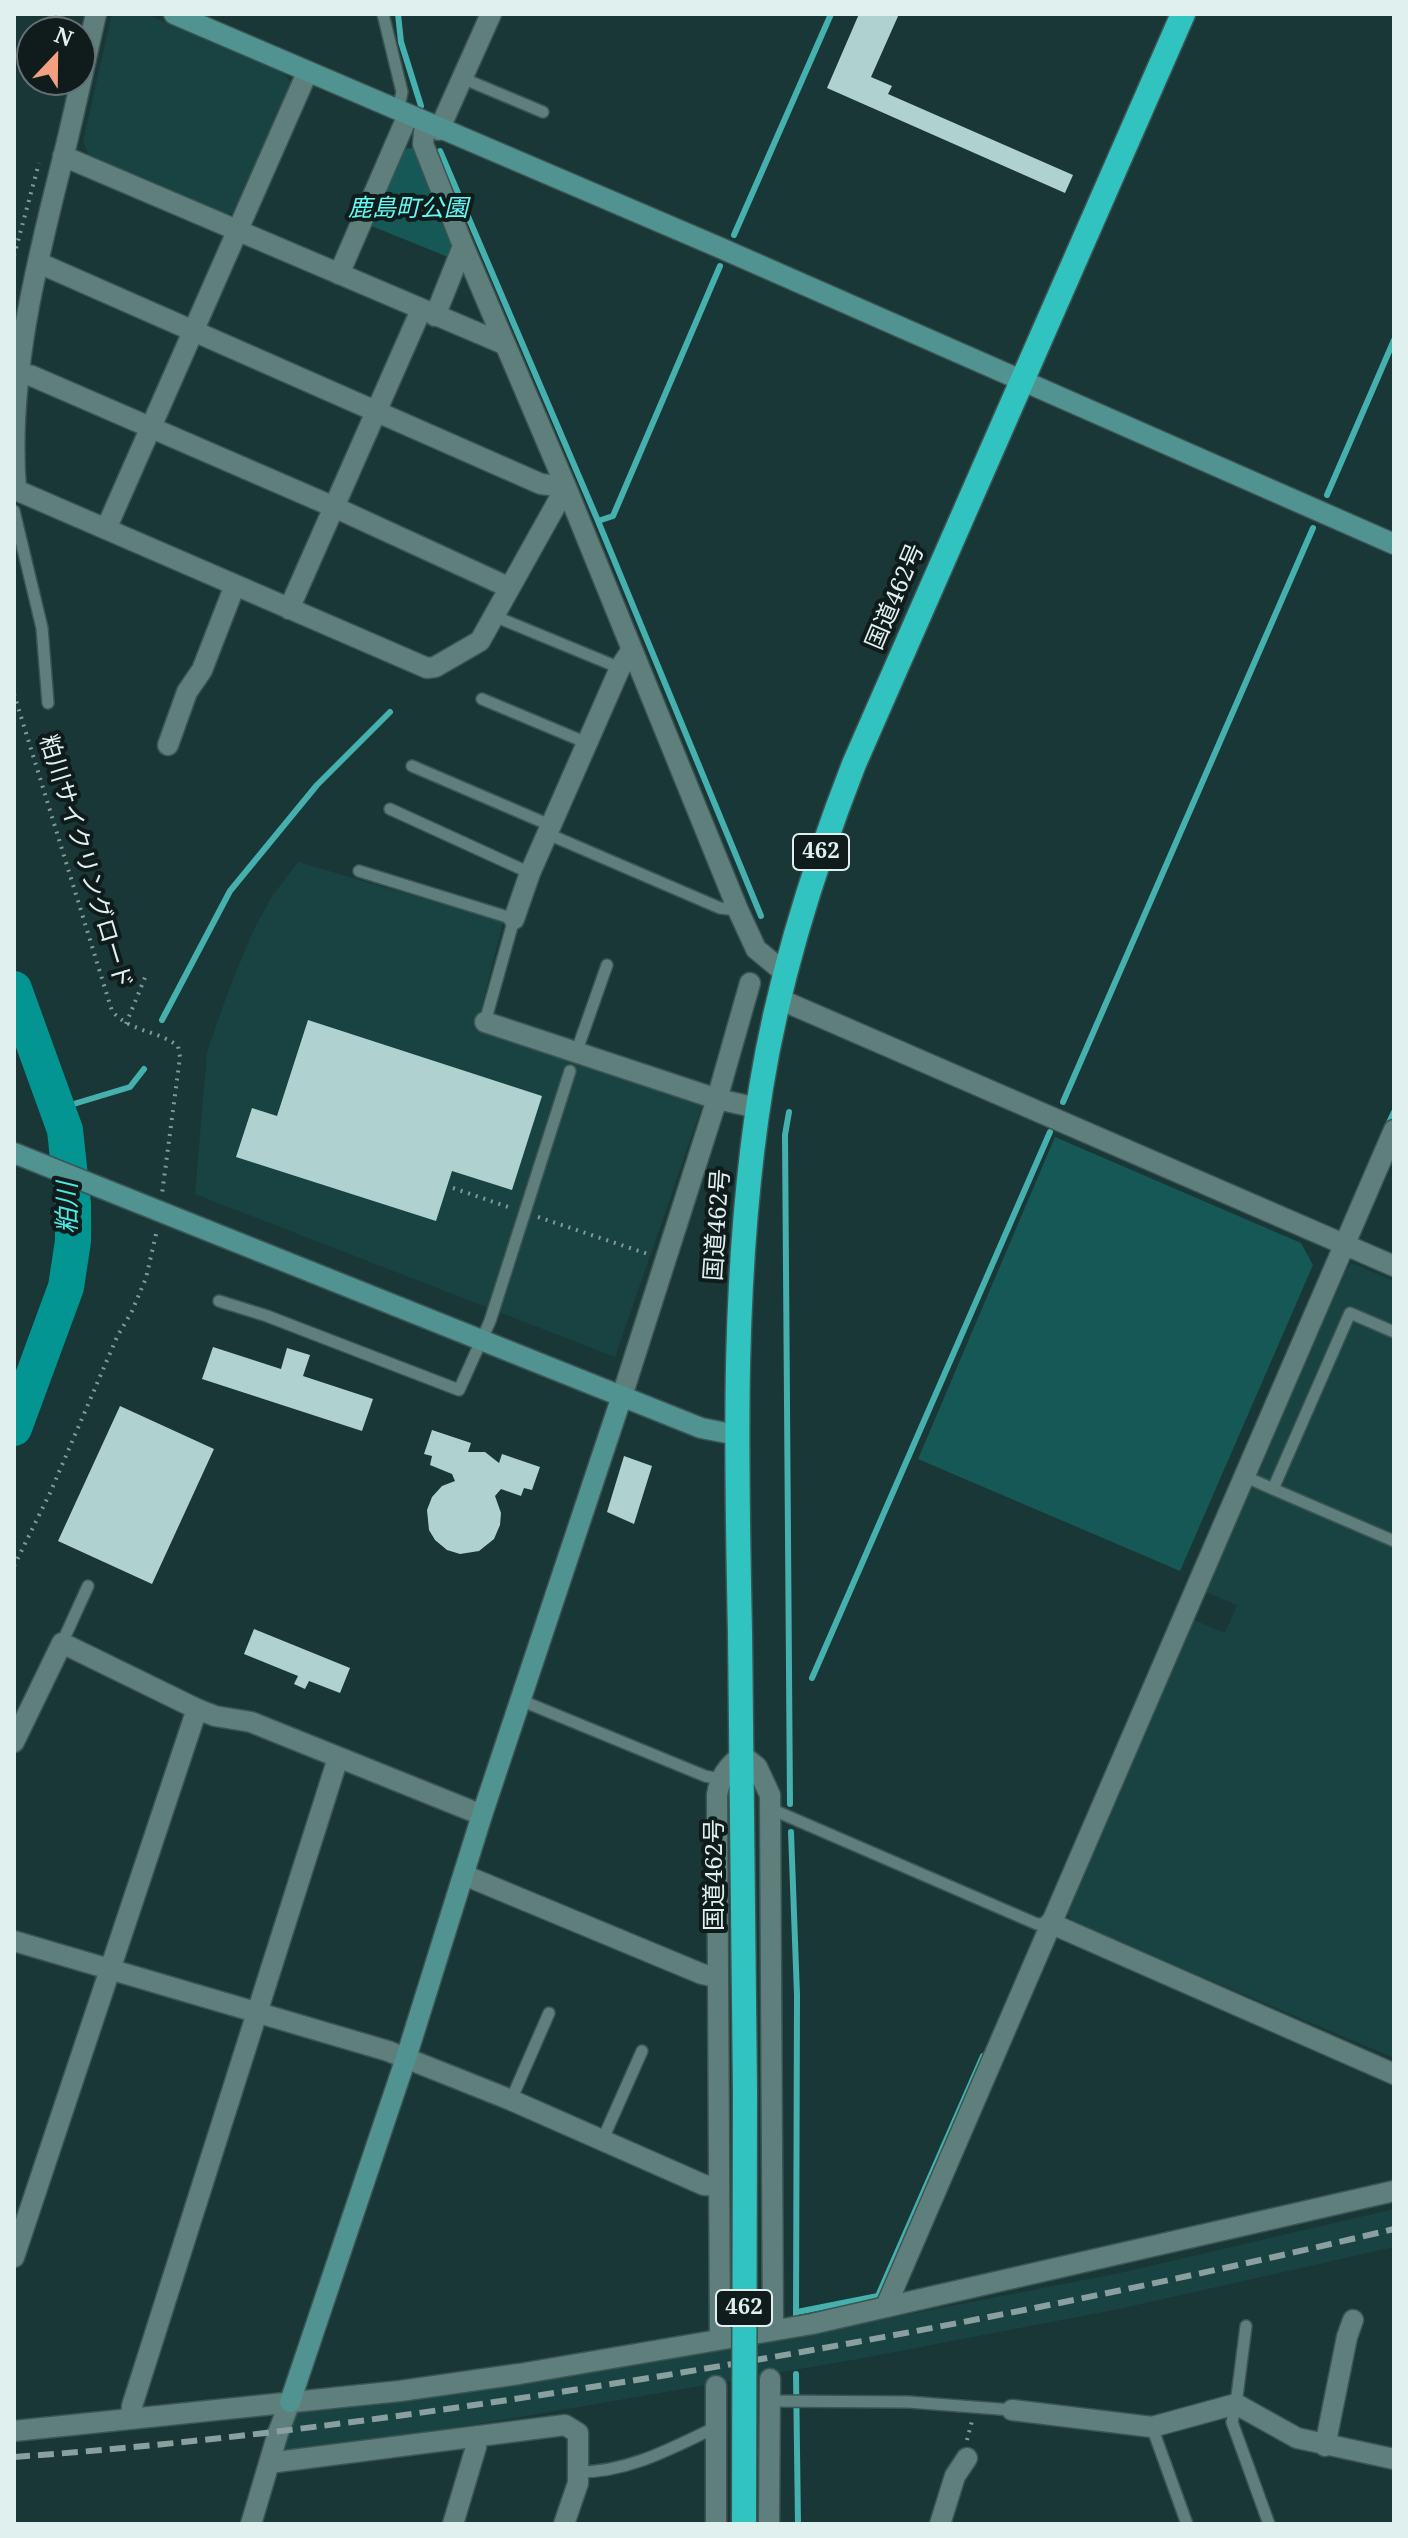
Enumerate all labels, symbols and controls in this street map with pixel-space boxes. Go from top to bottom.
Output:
north arrow [16,16,96,96]
text: N [51,18,78,53]
park label: 鹿島町公園 [348,195,468,223]
street label: 国道462号 [861,540,931,654]
street label: 粕川サイクリングロード [33,732,137,992]
road number: 462 [793,834,849,870]
street label: 国道462号 [700,1168,736,1282]
water label: 粕川 [53,1182,85,1234]
street label: 国道462号 [701,1819,729,1931]
road number: 462 [716,2290,772,2326]

